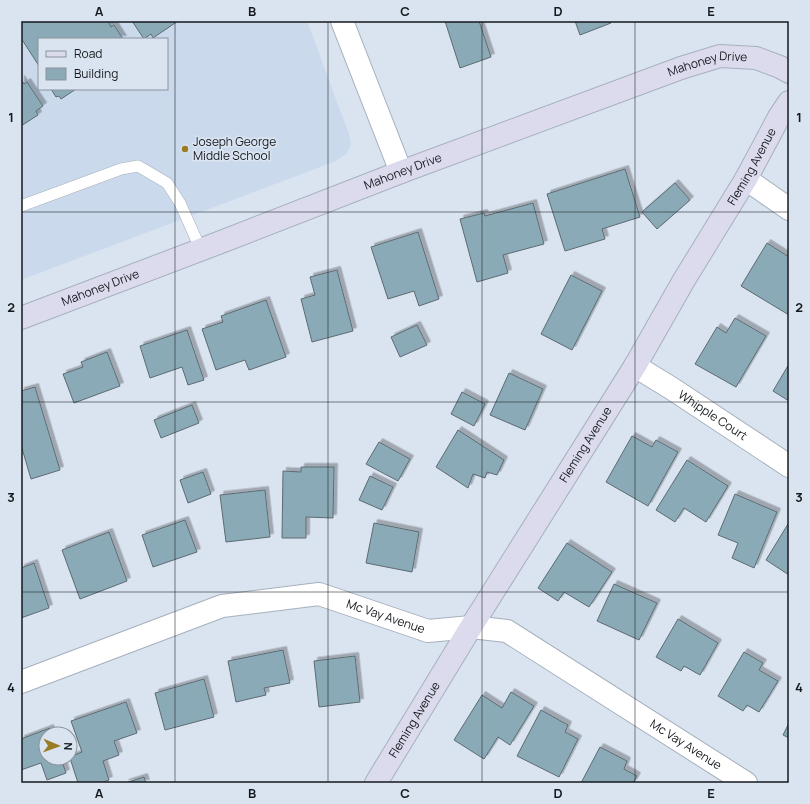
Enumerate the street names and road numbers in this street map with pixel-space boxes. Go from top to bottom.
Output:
street label: Mahoney Drive [665,47,748,80]
street label: Fleming Avenue [723,125,780,208]
street label: Mahoney Drive [361,149,444,194]
street label: Mahoney Drive [59,265,142,310]
street label: Whipple Court [675,386,751,444]
street label: Fleming Avenue [555,403,615,486]
street label: Mc Vay Avenue [344,595,427,637]
street label: Fleming Avenue [384,678,444,761]
street label: Mc Vay Avenue [647,715,725,773]

